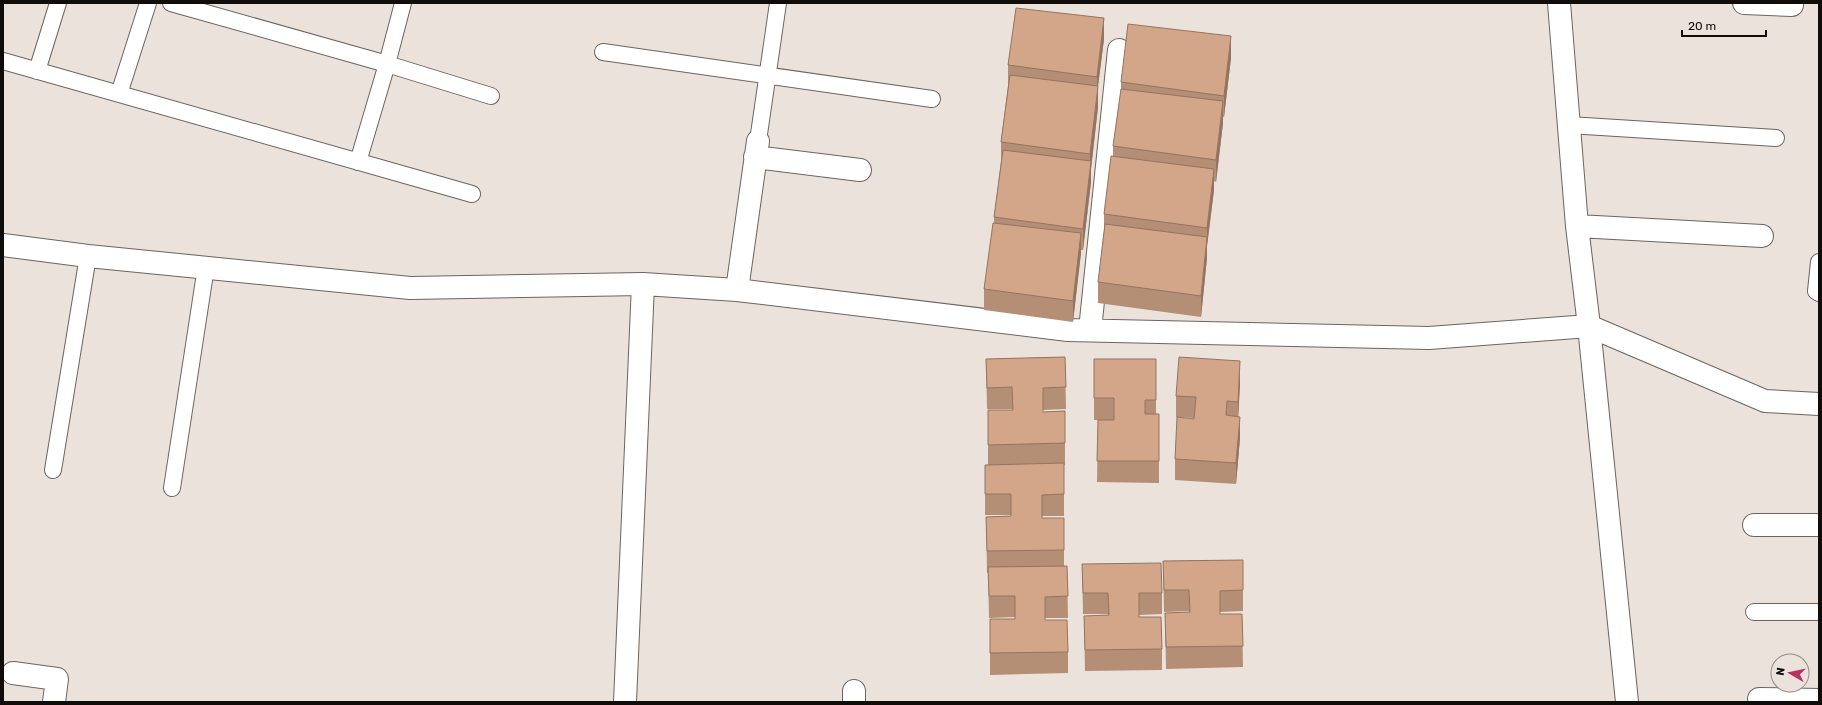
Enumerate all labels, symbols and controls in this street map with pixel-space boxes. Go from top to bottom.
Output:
scale bar [1682,12,1766,38]
text: 20 m [1688,19,1716,33]
north arrow [1770,653,1810,693]
text: N [1774,667,1788,676]

